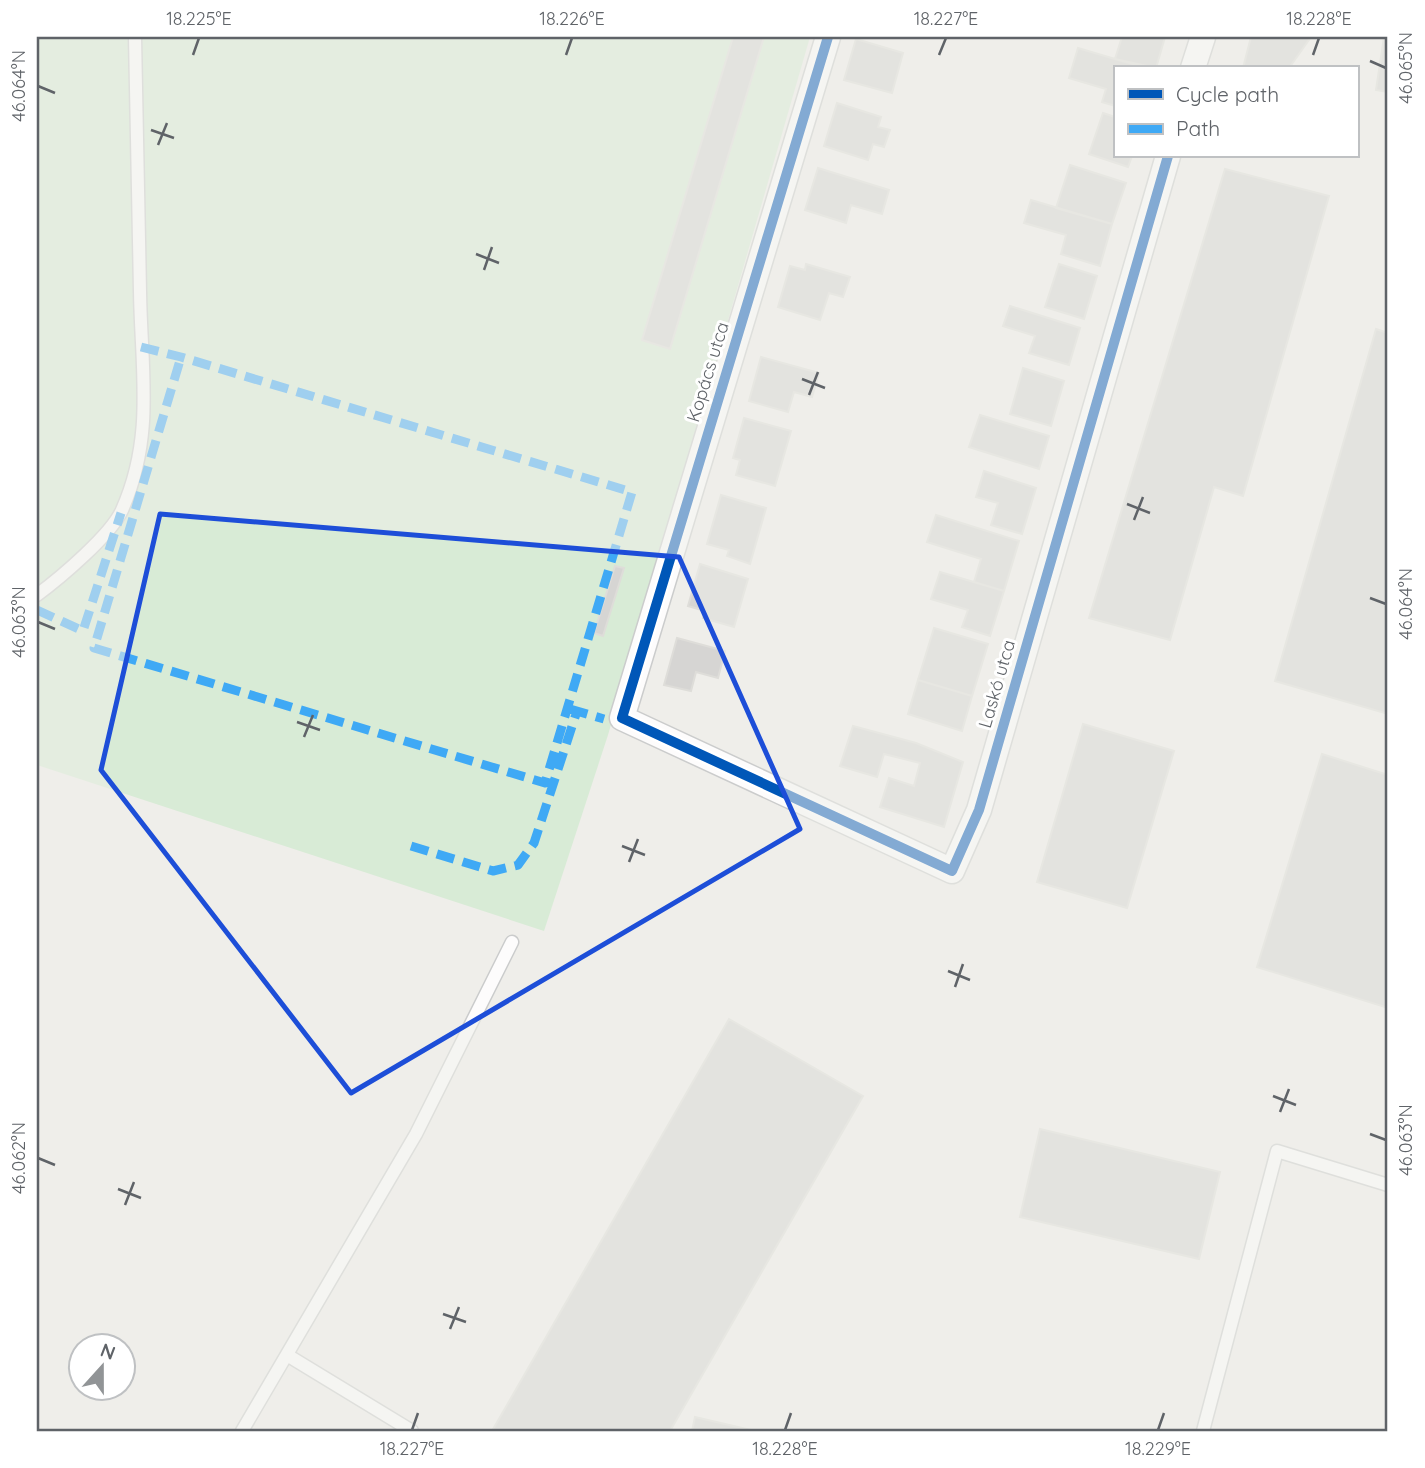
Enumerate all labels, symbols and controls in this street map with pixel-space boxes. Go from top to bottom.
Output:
text: 18.225°E [166,7,232,30]
text: 18.226°E [539,7,605,30]
text: 18.227°E [914,7,978,30]
text: 18.228°E [1286,7,1352,30]
text: 46.065°N [1394,32,1417,104]
text: 46.064°N [7,50,30,122]
legend [1114,66,1358,158]
text: Cycle path [1176,81,1279,107]
text: Path [1176,115,1220,141]
street label: Kopács utca [681,319,734,425]
text: 46.064°N [1394,568,1417,640]
text: 46.063°N [7,586,30,658]
street label: Laskó utca [973,637,1020,731]
text: 46.063°N [1394,1104,1417,1176]
text: 46.062°N [7,1122,30,1194]
north arrow [66,1332,136,1402]
text: N [97,1337,119,1365]
text: 18.227°E [380,1437,444,1460]
text: 18.228°E [752,1437,818,1460]
text: 18.229°E [1125,1437,1191,1460]

